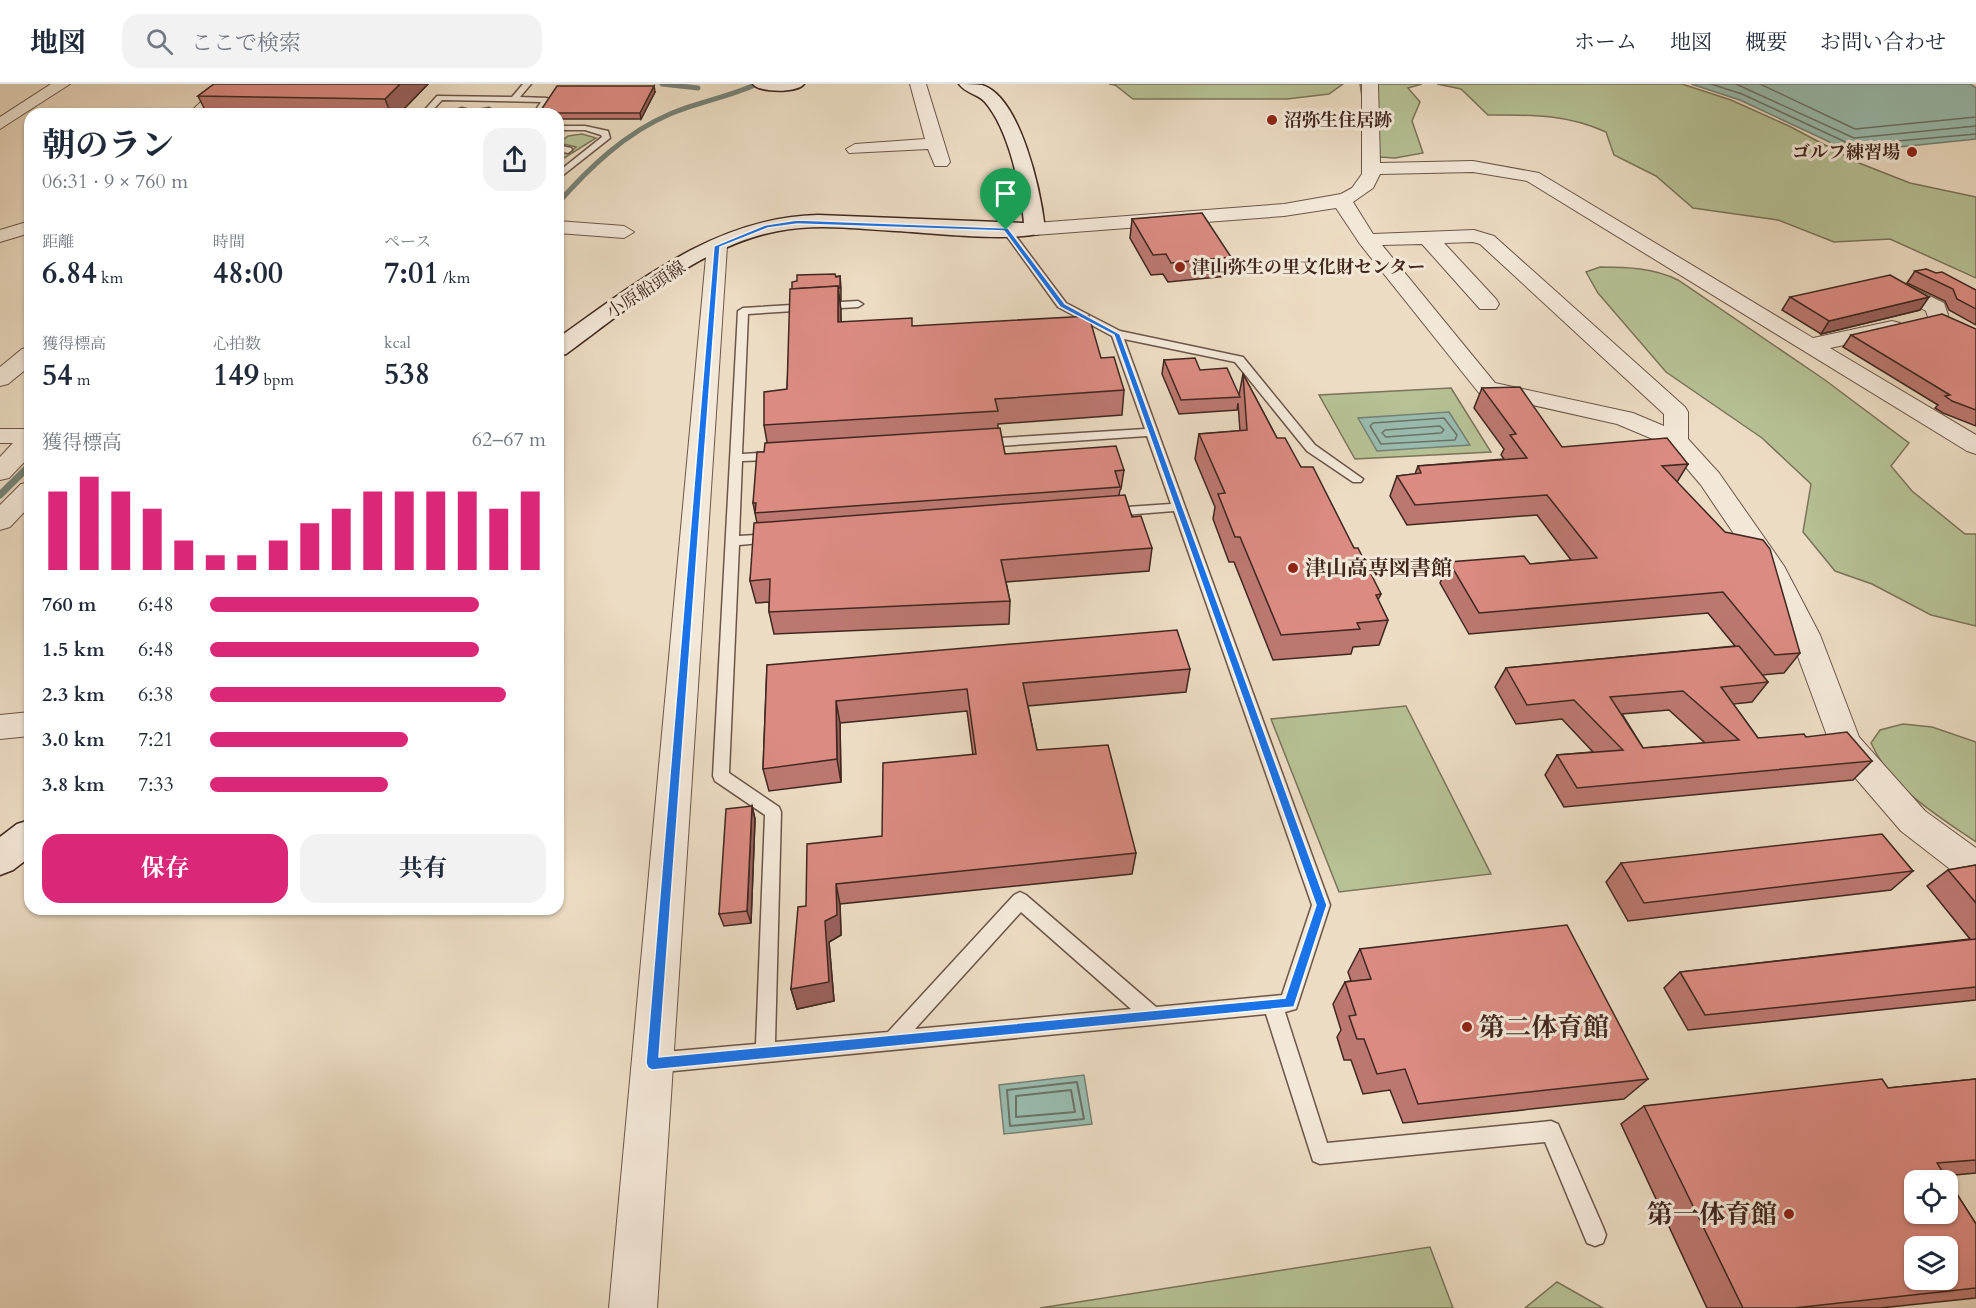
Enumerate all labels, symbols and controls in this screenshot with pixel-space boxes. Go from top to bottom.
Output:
search box [122,14,542,68]
text: 地図 [30,24,86,62]
icon: search [143,25,176,58]
text: ここで検索 [191,28,301,58]
text: ホーム [1574,28,1637,57]
text: 地図 [1670,28,1712,57]
text: 概要 [1745,28,1787,57]
text: お問い合わせ [1820,28,1946,57]
place label: 沼弥生住居跡 [1284,108,1392,133]
marker: 沼弥生住居跡 [1265,113,1279,127]
text: 朝のラン [42,123,174,168]
button: share [483,128,546,191]
place label: ゴルフ練習場 [1792,140,1900,165]
marker: ゴルフ練習場 [1905,145,1919,159]
text: 06:31 · 9 × 760 m [42,168,188,195]
pin [980,168,1031,230]
icon: arrive [989,177,1022,210]
text: 距離 [42,231,74,253]
text: 時間 [213,231,245,253]
text: ペース [384,231,431,253]
text: 6.84 [42,253,97,294]
text: 48:00 [213,253,283,294]
text: 7:01 [384,253,439,294]
street label: 小原船頭線 [601,255,691,325]
place label: 津山弥生の里文化財センター [1192,255,1425,280]
marker: 津山弥生の里文化財センター [1173,260,1187,274]
text: km [97,267,123,289]
text: /km [439,267,470,289]
text: kcal [384,332,411,354]
text: 獲得標高 [42,333,106,355]
text: 心拍数 [213,333,261,355]
text: 538 [384,354,430,395]
text: 54 [42,355,73,396]
text: 149 [213,355,259,396]
text: m [73,369,91,391]
text: bpm [259,369,294,391]
text: 62–67 m [472,426,546,453]
text: 獲得標高 [42,429,122,456]
place label: 津山高専図書館 [1305,554,1452,583]
marker: 津山高専図書館 [1286,561,1300,575]
text: 760 m [42,591,97,618]
text: 6:48 [138,591,174,618]
text: 1.5 km [42,636,105,663]
text: 6:48 [138,636,174,663]
text: 2.3 km [42,681,105,708]
text: 6:38 [138,681,174,708]
text: 3.0 km [42,726,105,753]
text: 7:21 [138,726,174,753]
text: 3.8 km [42,771,105,798]
text: 7:33 [138,771,174,798]
button: 保存 [42,834,288,903]
button: 共有 [300,834,546,903]
place label: 第二体育館 [1479,1010,1609,1045]
marker: 第二体育館 [1460,1020,1474,1034]
map controls [1904,1170,1958,1290]
button: locate [1904,1170,1958,1224]
place label: 第一体育館 [1647,1197,1777,1232]
marker: 第一体育館 [1782,1207,1796,1221]
button: layers [1904,1236,1958,1290]

